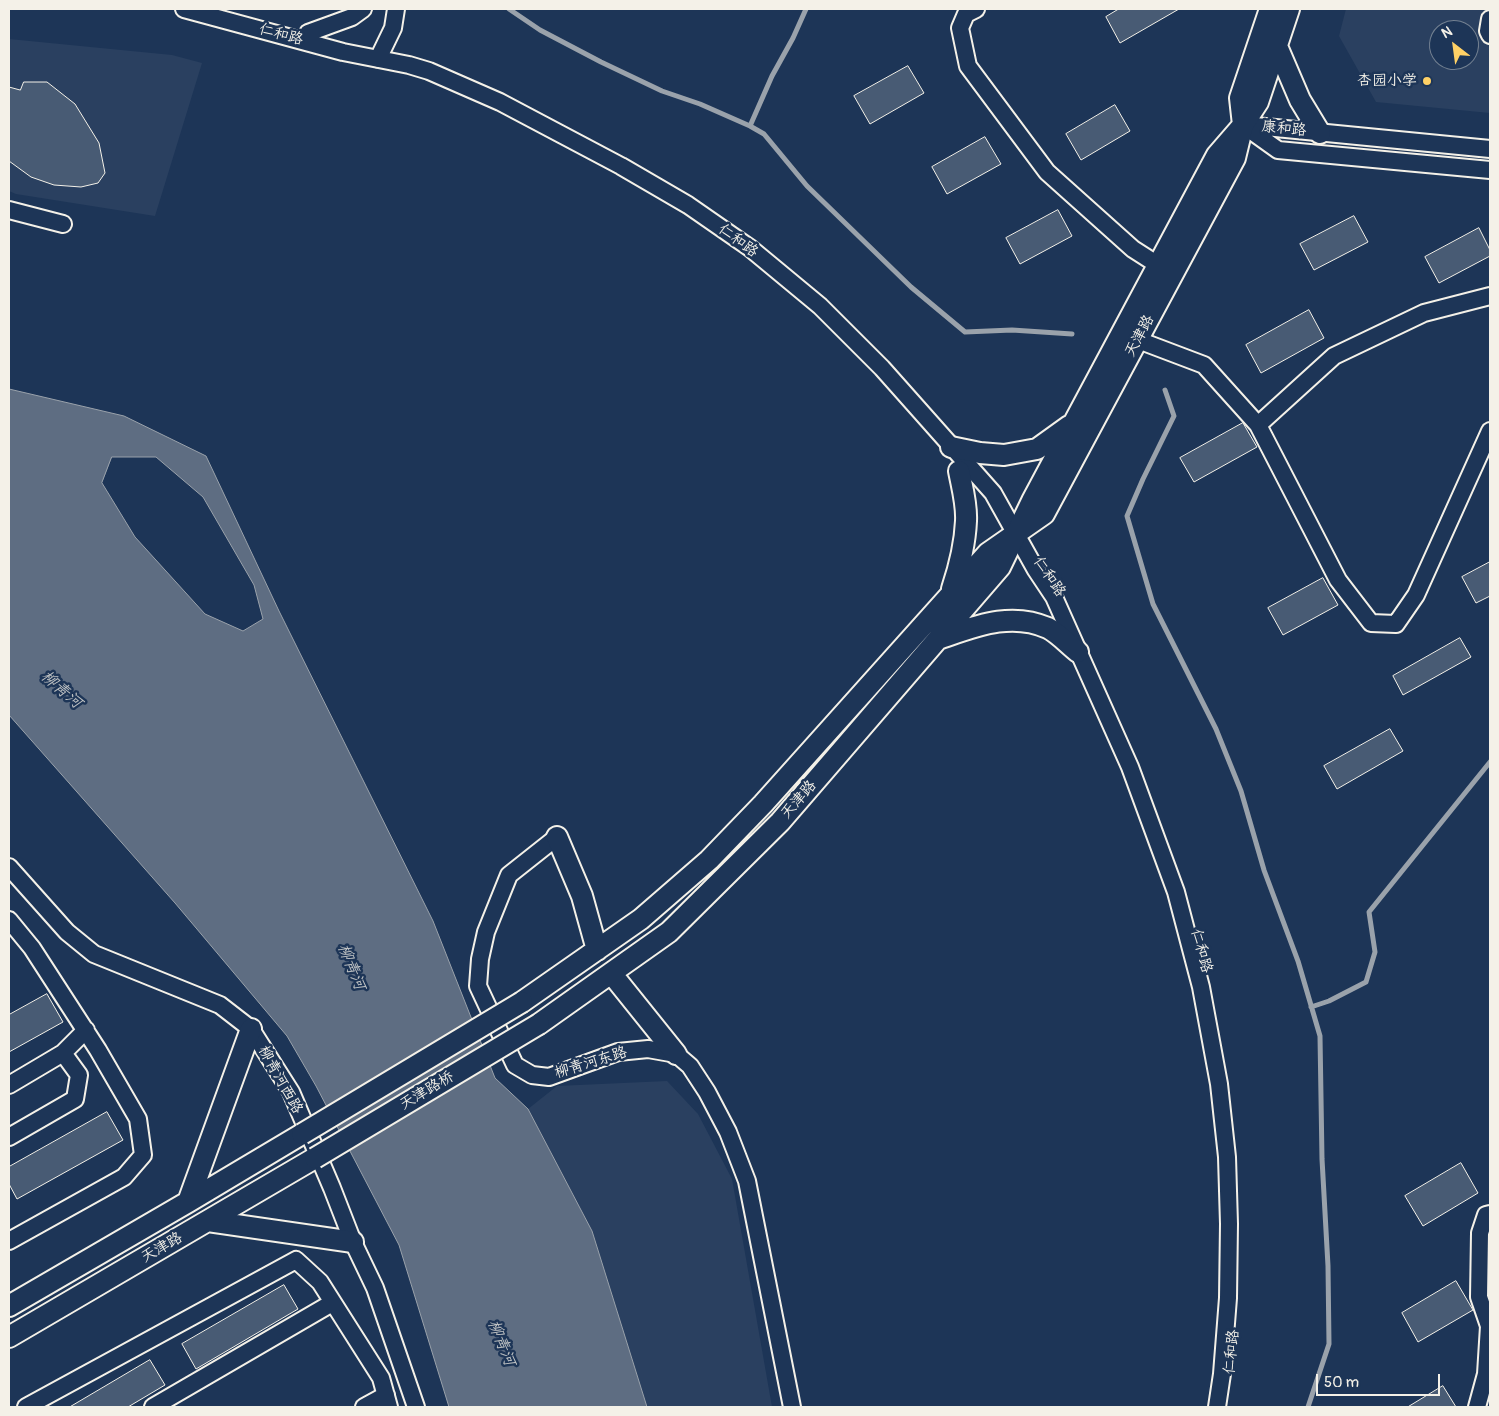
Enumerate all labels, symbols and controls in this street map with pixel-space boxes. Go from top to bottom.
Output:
street label: 仁和路 [257,20,305,50]
north arrow [1429,20,1479,70]
text: N [1438,23,1455,42]
place label: 杏园小学 [1357,72,1417,90]
marker: 杏园小学 [1421,75,1433,87]
street label: 康和路 [1261,118,1307,140]
street label: 仁和路 [715,220,761,262]
street label: 天津路 [1121,312,1159,360]
street label: 仁和路 [1029,553,1069,601]
water label: 柳青河 [37,667,85,713]
street label: 天津路 [777,777,821,823]
street label: 仁和路 [1186,927,1216,975]
water label: 柳青河 [333,941,369,993]
street label: 柳青河西路 [254,1043,306,1117]
street label: 柳青河东路 [553,1043,629,1083]
street label: 天津路桥 [397,1068,457,1114]
street label: 天津路 [138,1229,186,1267]
water label: 柳青河 [483,1317,519,1369]
street label: 仁和路 [1221,1329,1243,1375]
scale bar [1319,1364,1443,1396]
text: 50 m [1324,1373,1359,1392]

